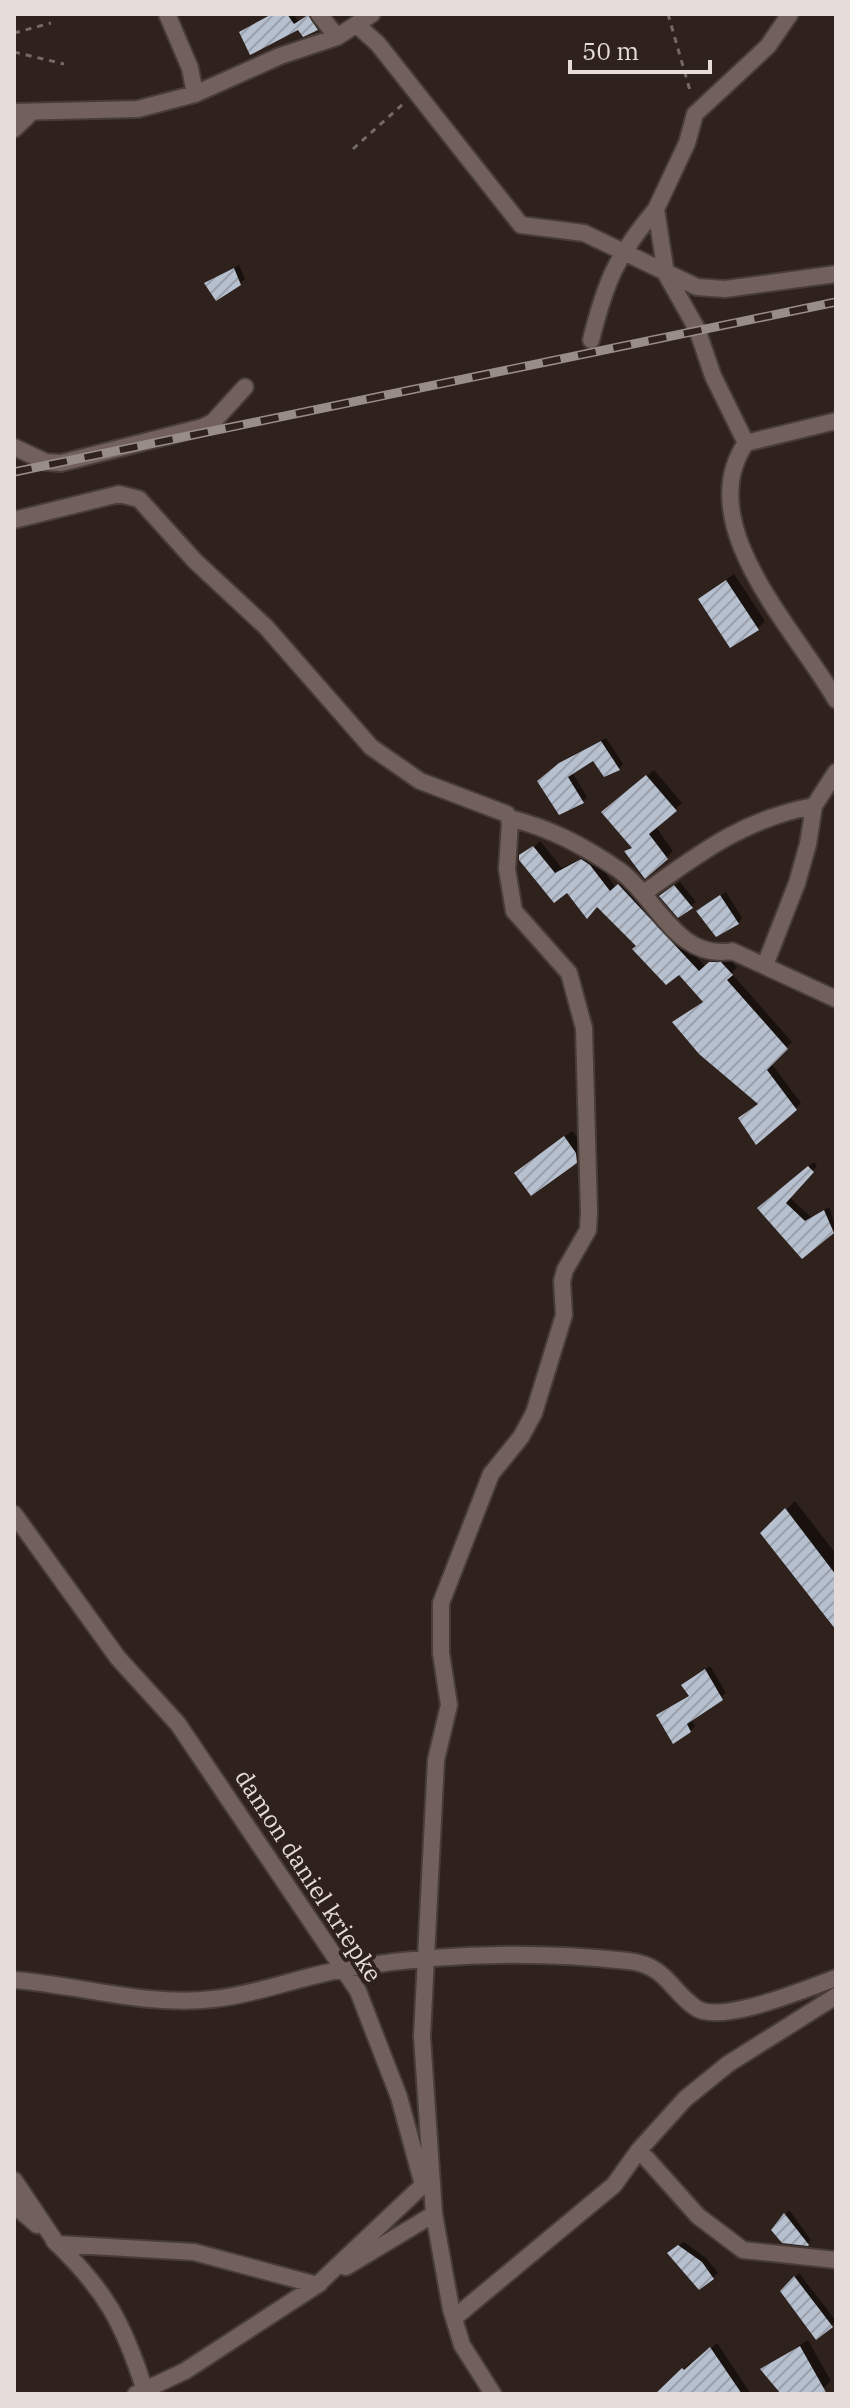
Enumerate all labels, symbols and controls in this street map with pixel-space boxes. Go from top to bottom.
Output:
scale bar [570,24,710,74]
text: 50 m [582,35,639,67]
street label: damon daniel kriepke [228,1763,390,1988]

